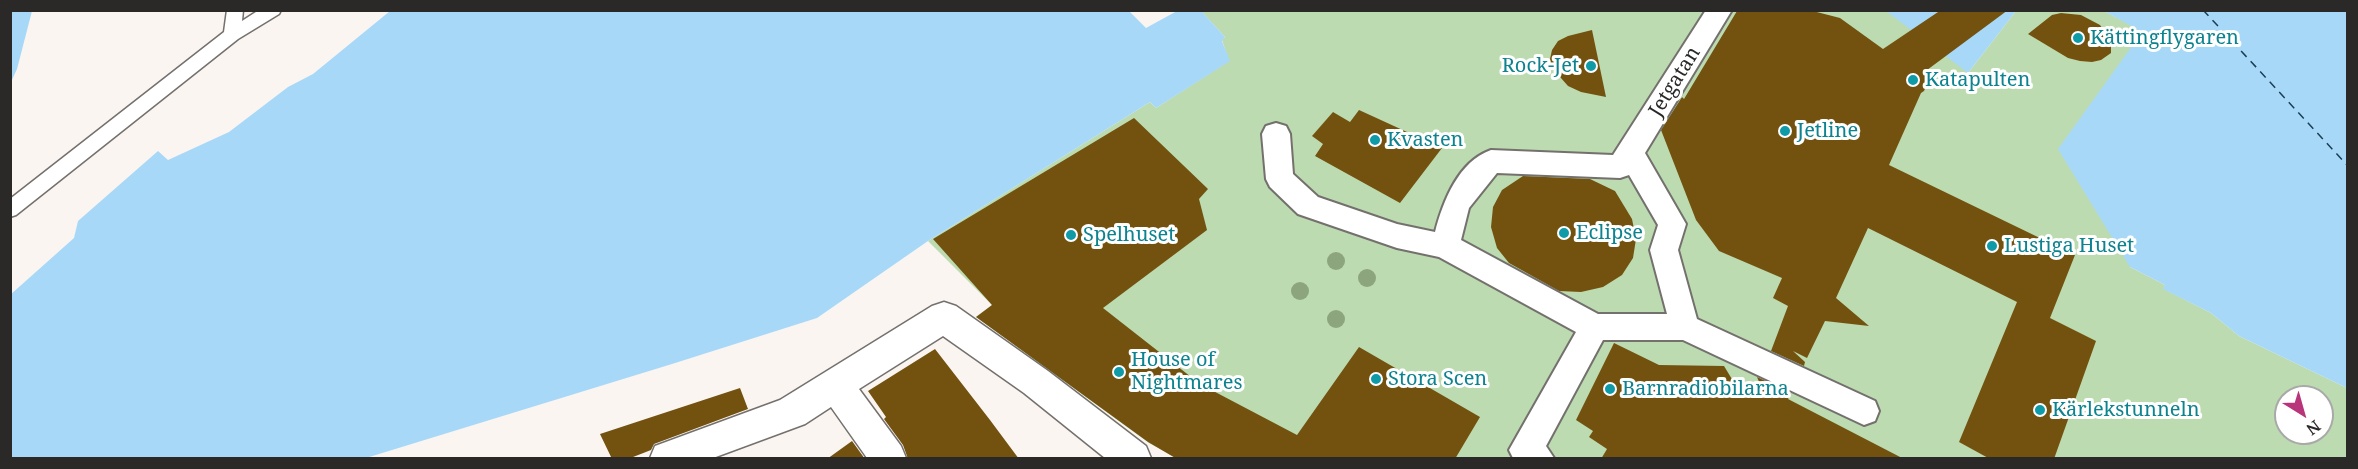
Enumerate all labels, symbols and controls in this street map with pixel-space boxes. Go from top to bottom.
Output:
place label: Kättingflygaren [2090,26,2239,50]
marker: Kättingflygaren [2071,31,2085,45]
street label: Jetgatan [1644,43,1706,121]
place label: Rock-Jet [1502,54,1579,78]
marker: Rock-Jet [1584,59,1598,73]
place label: Katapulten [1925,68,2030,92]
marker: Katapulten [1906,73,1920,87]
place label: Jetline [1797,119,1858,143]
marker: Jetline [1778,124,1792,138]
place label: Kvasten [1387,128,1463,152]
marker: Kvasten [1368,133,1382,147]
place label: Eclipse [1576,221,1643,245]
place label: Spelhuset [1083,223,1175,247]
marker: Eclipse [1557,226,1571,240]
marker: Spelhuset [1064,228,1078,242]
place label: Lustiga Huset [2004,234,2134,258]
marker: Lustiga Huset [1985,239,1999,253]
place label: House of Nightmares [1131,348,1242,395]
marker: House of Nightmares [1112,365,1126,379]
place label: Stora Scen [1388,367,1487,391]
marker: Stora Scen [1369,372,1383,386]
place label: Barnradiobilarna [1622,377,1789,401]
marker: Barnradiobilarna [1603,382,1617,396]
north arrow [2274,385,2334,445]
place label: Kärlekstunneln [2052,398,2200,422]
marker: Kärlekstunneln [2033,403,2047,417]
text: N [2302,415,2325,440]

